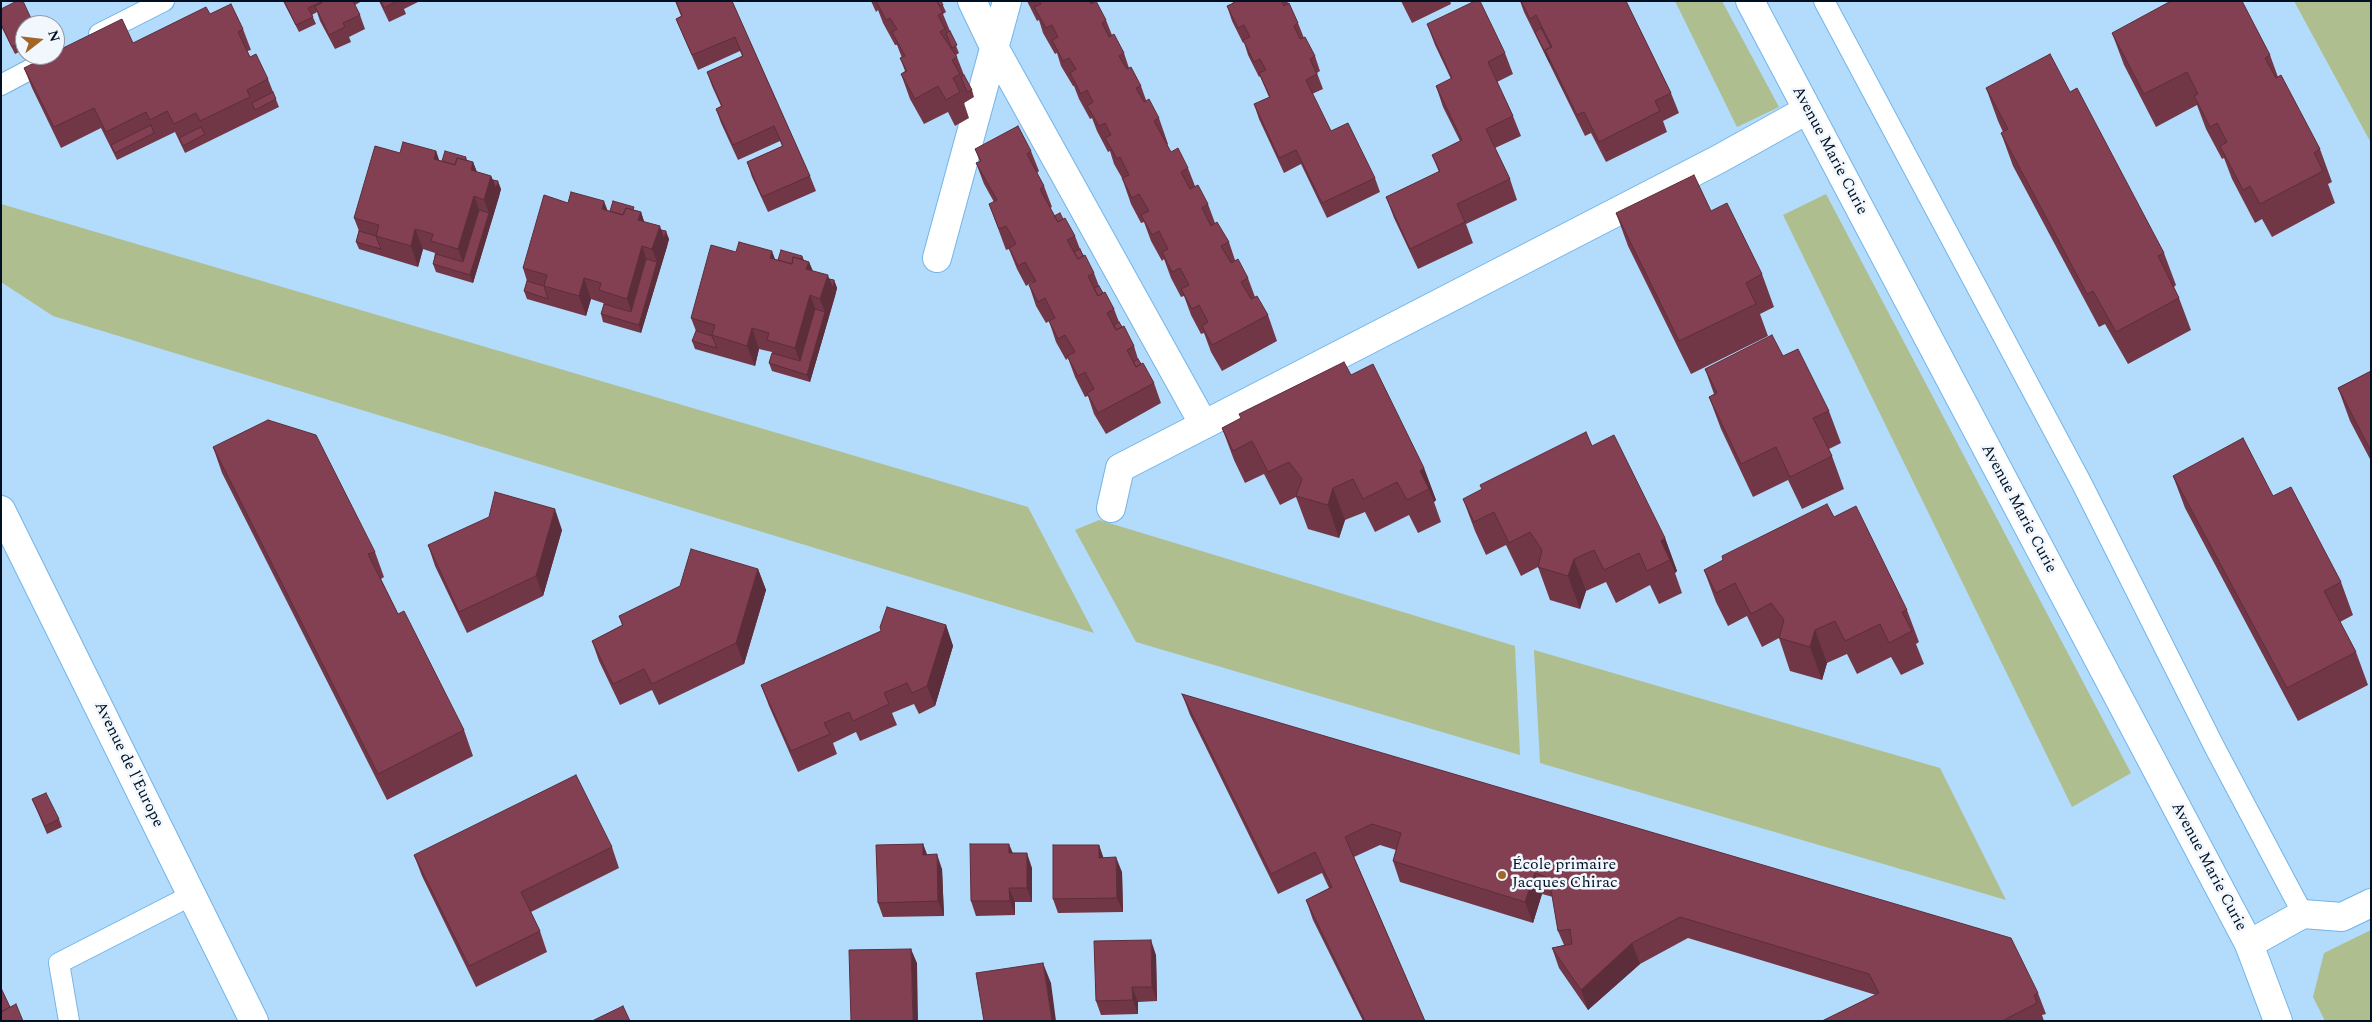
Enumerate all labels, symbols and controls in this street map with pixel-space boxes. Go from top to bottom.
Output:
north arrow [15,15,65,65]
text: N [42,28,66,44]
street label: Avenue Marie Curie [1787,83,1871,219]
street label: Avenue Marie Curie [1976,441,2060,577]
street label: Avenue de l'Europe [89,699,167,831]
street label: Avenue Marie Curie [2166,799,2250,935]
place label: École primaire Jacques Chirac [1512,856,1618,894]
marker: École primaire Jacques Chirac [1496,869,1508,881]

